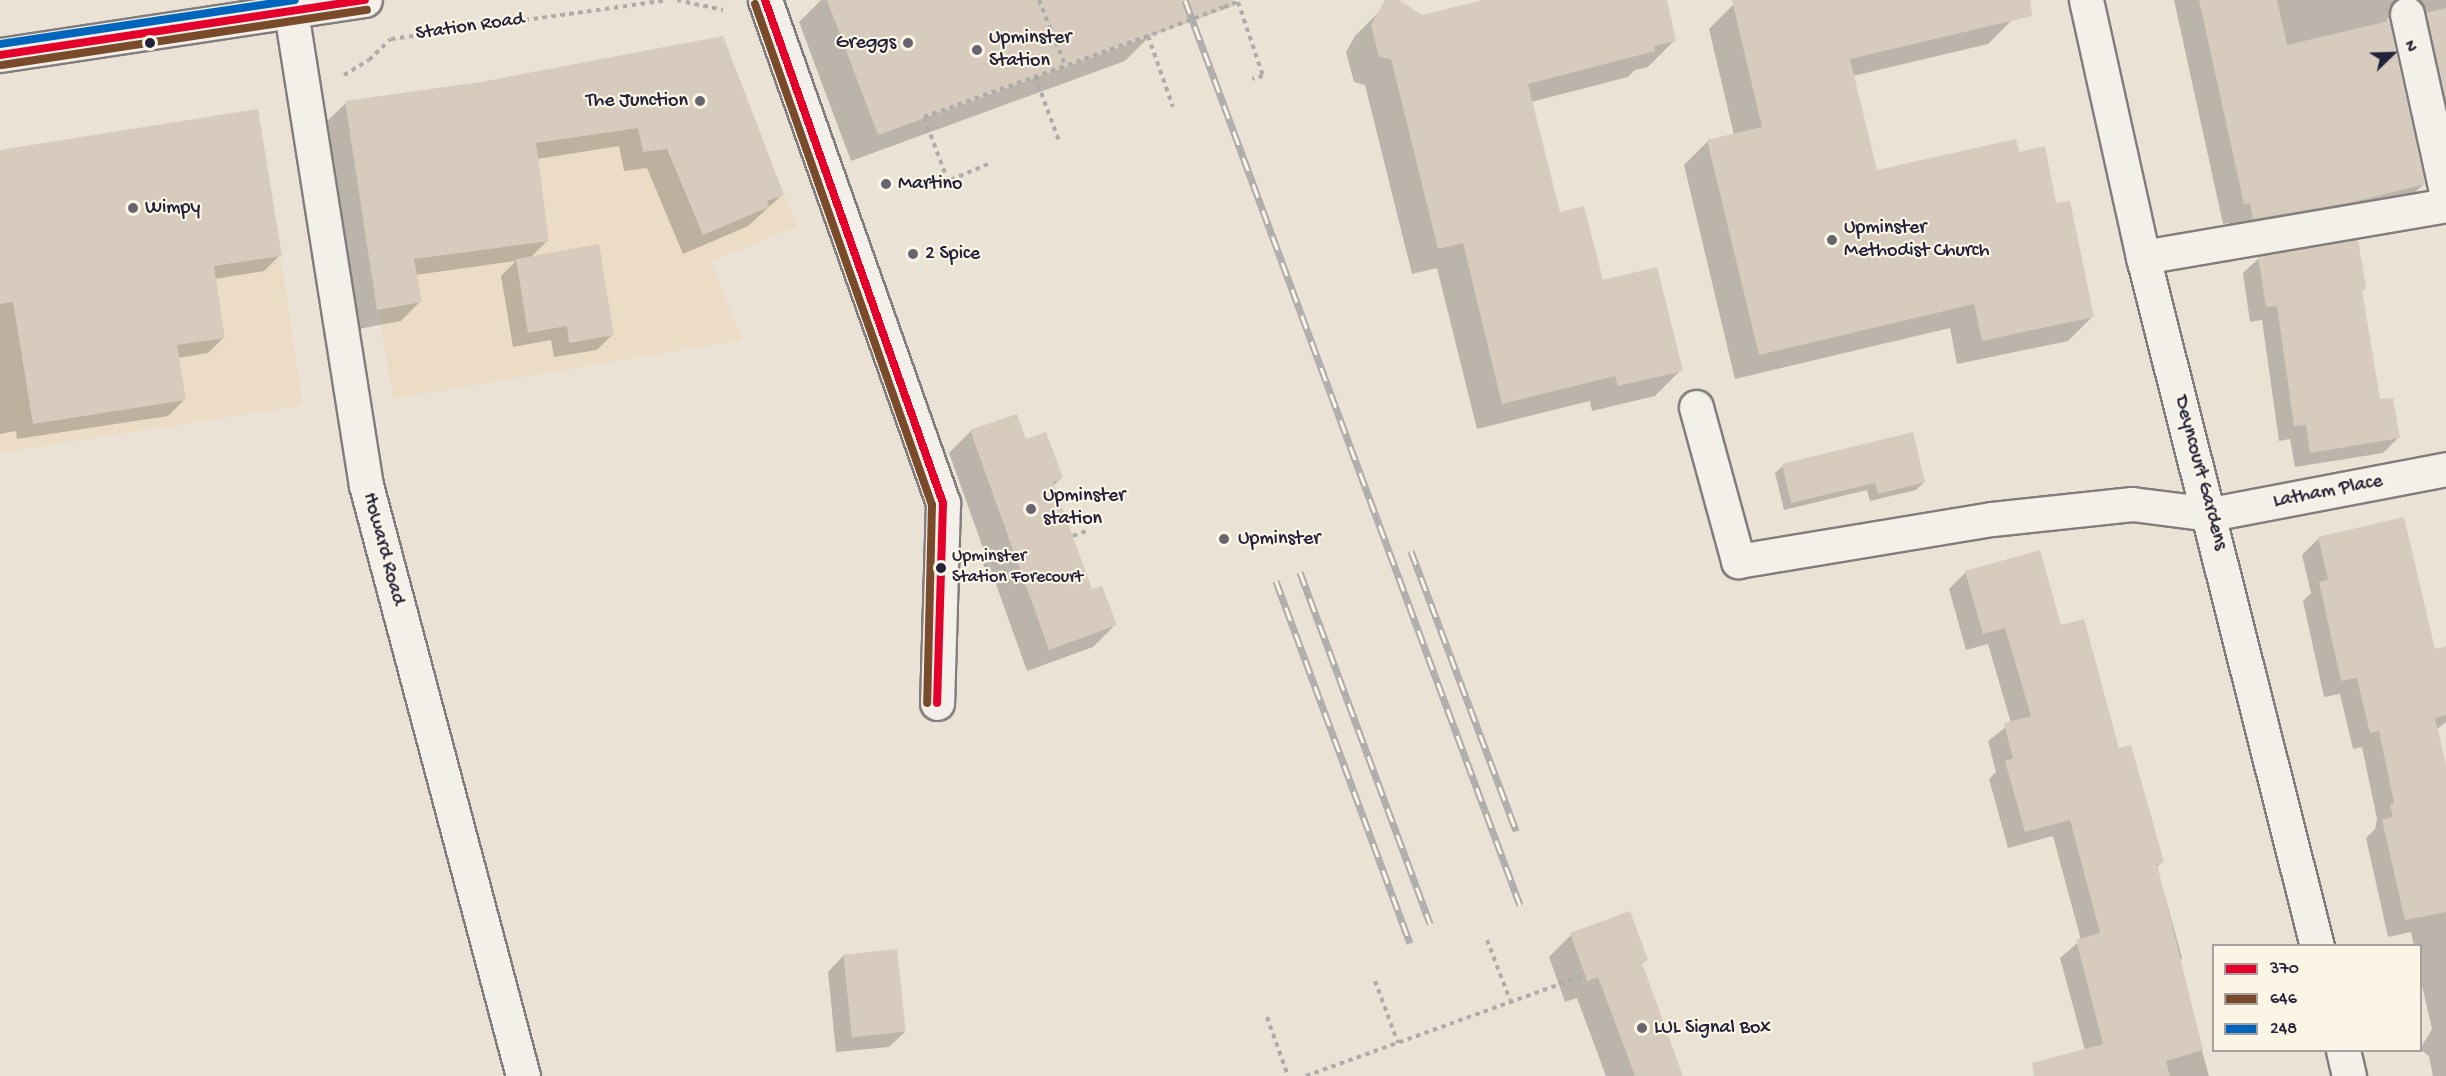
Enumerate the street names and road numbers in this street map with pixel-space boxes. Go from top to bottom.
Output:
street label: Station Road [414,8,526,46]
street label: Deyncourt Gardens [2168,393,2232,553]
street label: Latham Place [2271,470,2385,514]
street label: Howard Road [356,490,410,608]

